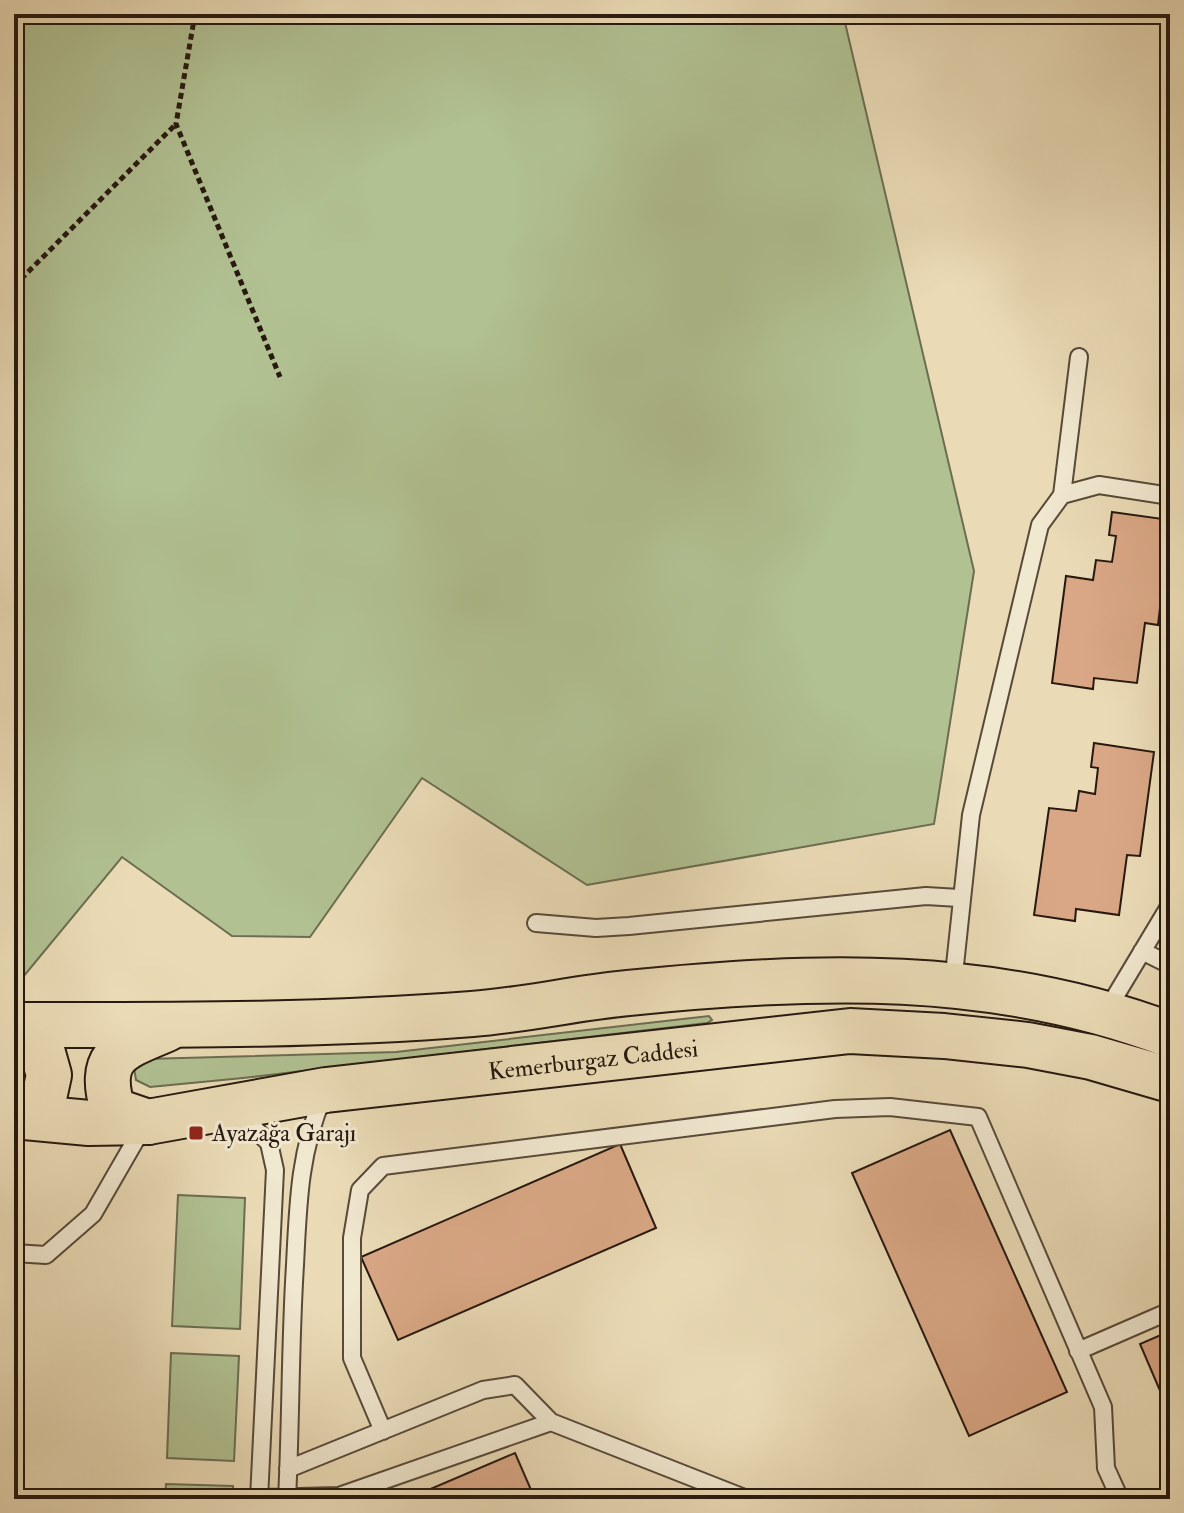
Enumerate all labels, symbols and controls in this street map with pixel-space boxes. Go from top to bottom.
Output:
street label: Kemerburgaz Caddesi [487,1033,700,1088]
place label: Ayazağa Garajı [211,1118,356,1149]
marker: Ayazağa Garajı [187,1124,205,1142]

